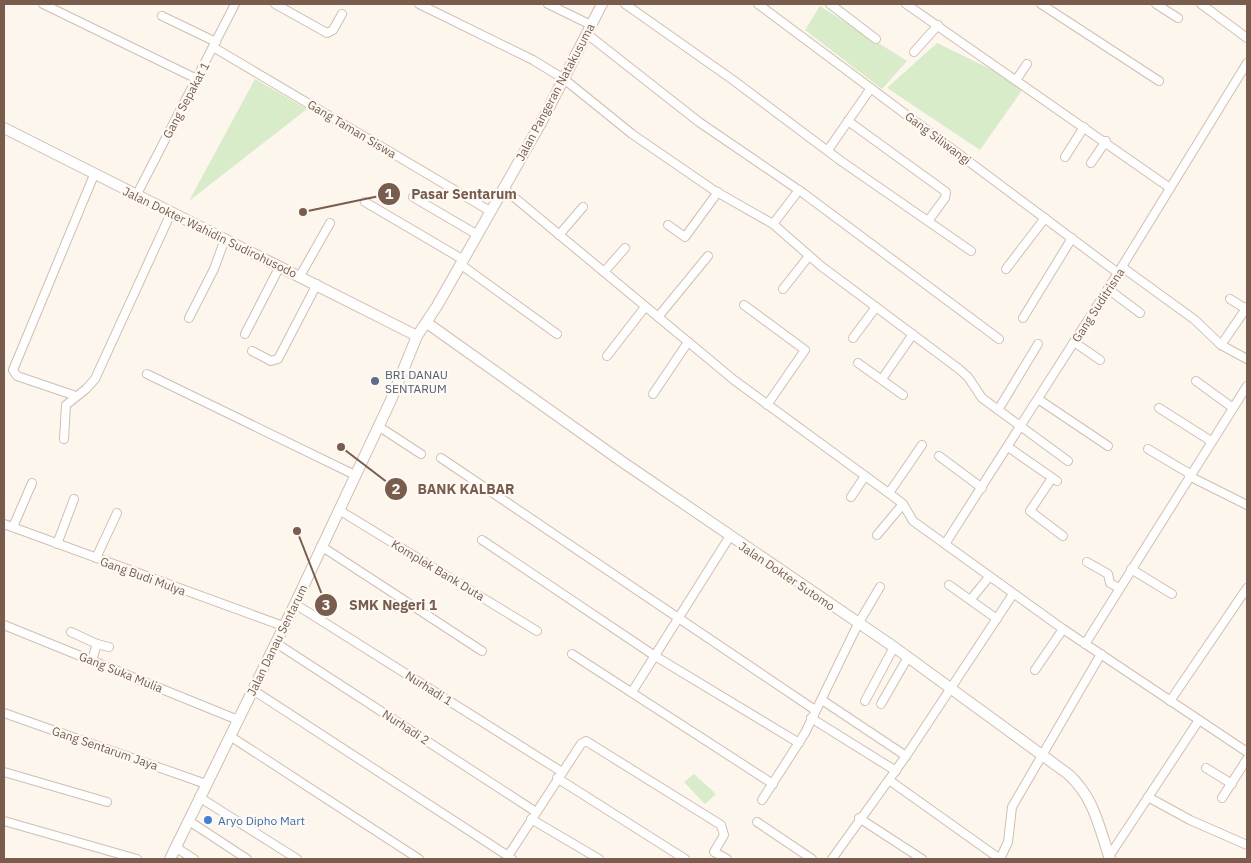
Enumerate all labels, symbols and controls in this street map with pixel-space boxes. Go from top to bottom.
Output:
street label: Jalan Pangeran Natakusuma [512,20,598,163]
street label: Gang Sepakat 1 [160,59,212,141]
street label: Gang Taman Siswa [305,97,400,162]
street label: Gang Siliwangi [902,108,974,168]
callout: Pasar Sentarum [376,179,527,208]
street label: Jalan Dokter Wahidin Sudirohusodo [120,183,300,281]
text: 1 [384,184,394,203]
text: Pasar Sentarum [411,185,517,203]
street label: Gang Suditrisna [1069,265,1128,345]
place label: BRI DANAU SENTARUM [385,367,448,396]
marker: BRI DANAU SENTARUM [369,375,381,387]
callout: BANK KALBAR [383,475,525,504]
text: 2 [391,479,401,498]
text: BANK KALBAR [418,480,514,498]
street label: Komplek Bank Duta [389,536,488,604]
street label: Jalan Dokter Sutomo [736,538,838,614]
street label: Gang Budi Mulya [98,554,188,599]
street label: Jalan Danau Sentarum [244,582,310,698]
callout: SMK Negeri 1 [314,590,447,619]
text: 3 [321,595,331,614]
text: SMK Negeri 1 [349,596,438,614]
street label: Gang Suka Mulia [77,648,166,696]
street label: Nurhadi 1 [403,668,455,708]
street label: Nurhadi 2 [380,706,432,748]
street label: Gang Sentarum Jaya [50,723,160,773]
place label: Aryo Dipho Mart [218,813,305,828]
marker: Aryo Dipho Mart [202,814,214,826]

